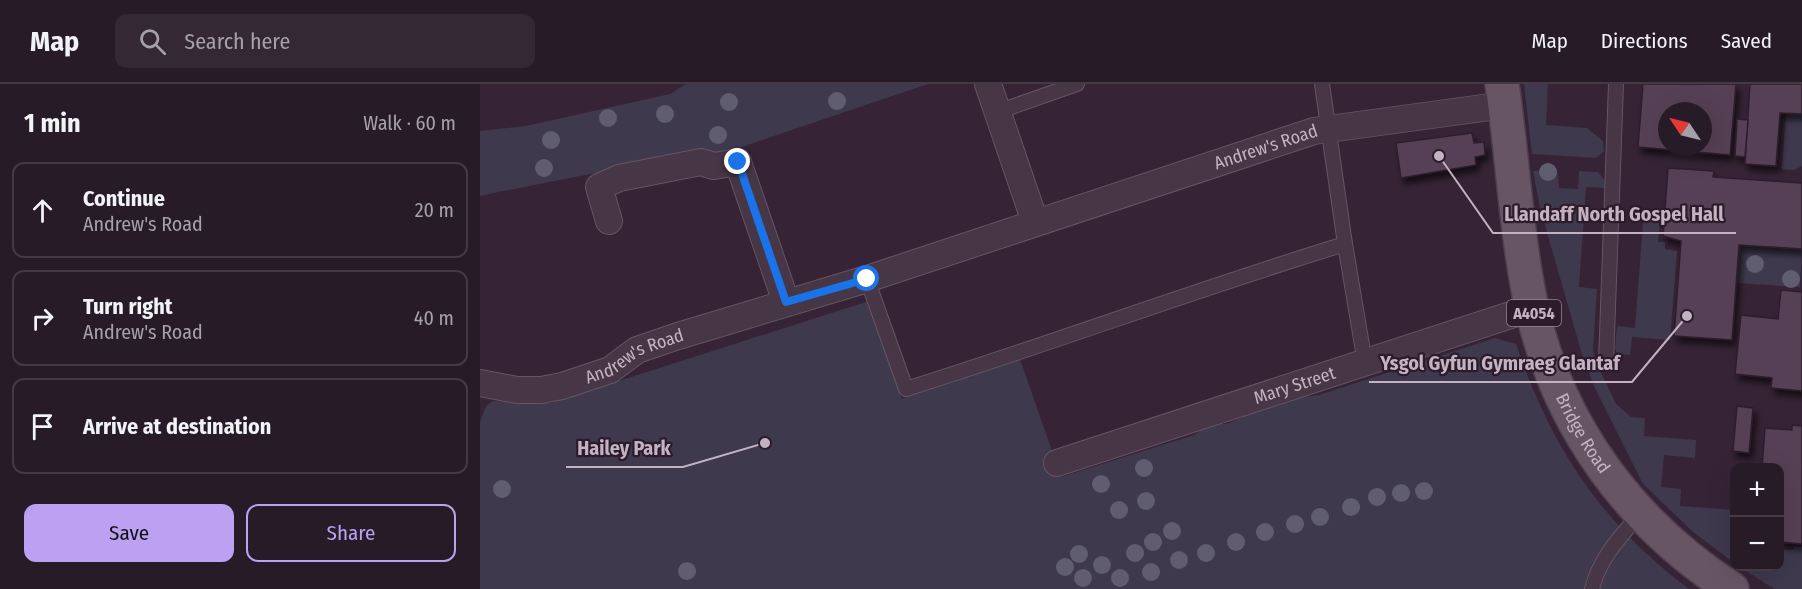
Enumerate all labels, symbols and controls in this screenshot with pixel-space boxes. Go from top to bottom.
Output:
search box [115,14,535,68]
text: Map [30,25,79,58]
icon: search [136,25,169,58]
text: Search here [184,28,290,55]
text: Map [1531,28,1568,54]
text: Directions [1601,28,1688,54]
text: Saved [1721,28,1772,54]
north arrow [1658,102,1712,156]
text: 1 min [24,108,81,139]
text: Walk · 60 m [363,111,456,135]
street label: Andrew's Road [1211,120,1320,174]
route end [724,148,750,174]
text: Continue [83,185,165,212]
icon: ahead [26,194,59,227]
callout: Llandaff North Gospel Hall [1493,195,1736,233]
text: 20 m [415,198,454,222]
text: Llandaff North Gospel Hall [1504,202,1724,226]
text: Andrew's Road [83,212,203,236]
route start [853,265,879,291]
text: Turn right [83,293,172,320]
road number: A4054 [1507,300,1561,326]
icon: right [26,302,59,335]
text: 40 m [414,306,454,330]
text: Andrew's Road [83,320,203,344]
street label: Andrew's Road [582,324,686,389]
callout: Ysgol Gyfun Gymraeg Glantaf [1369,344,1632,382]
text: Ysgol Gyfun Gymraeg Glantaf [1379,351,1621,375]
street label: Mary Street [1251,362,1338,409]
street label: Bridge Road [1551,390,1615,478]
icon: arrive [26,410,59,443]
text: Arrive at destination [83,413,271,440]
callout: Hailey Park [566,429,683,467]
text: Hailey Park [577,436,672,460]
map controls [1730,463,1784,571]
button: + [1730,463,1784,517]
button: Save [24,504,234,562]
button: Share [246,504,456,562]
button: − [1730,517,1784,571]

